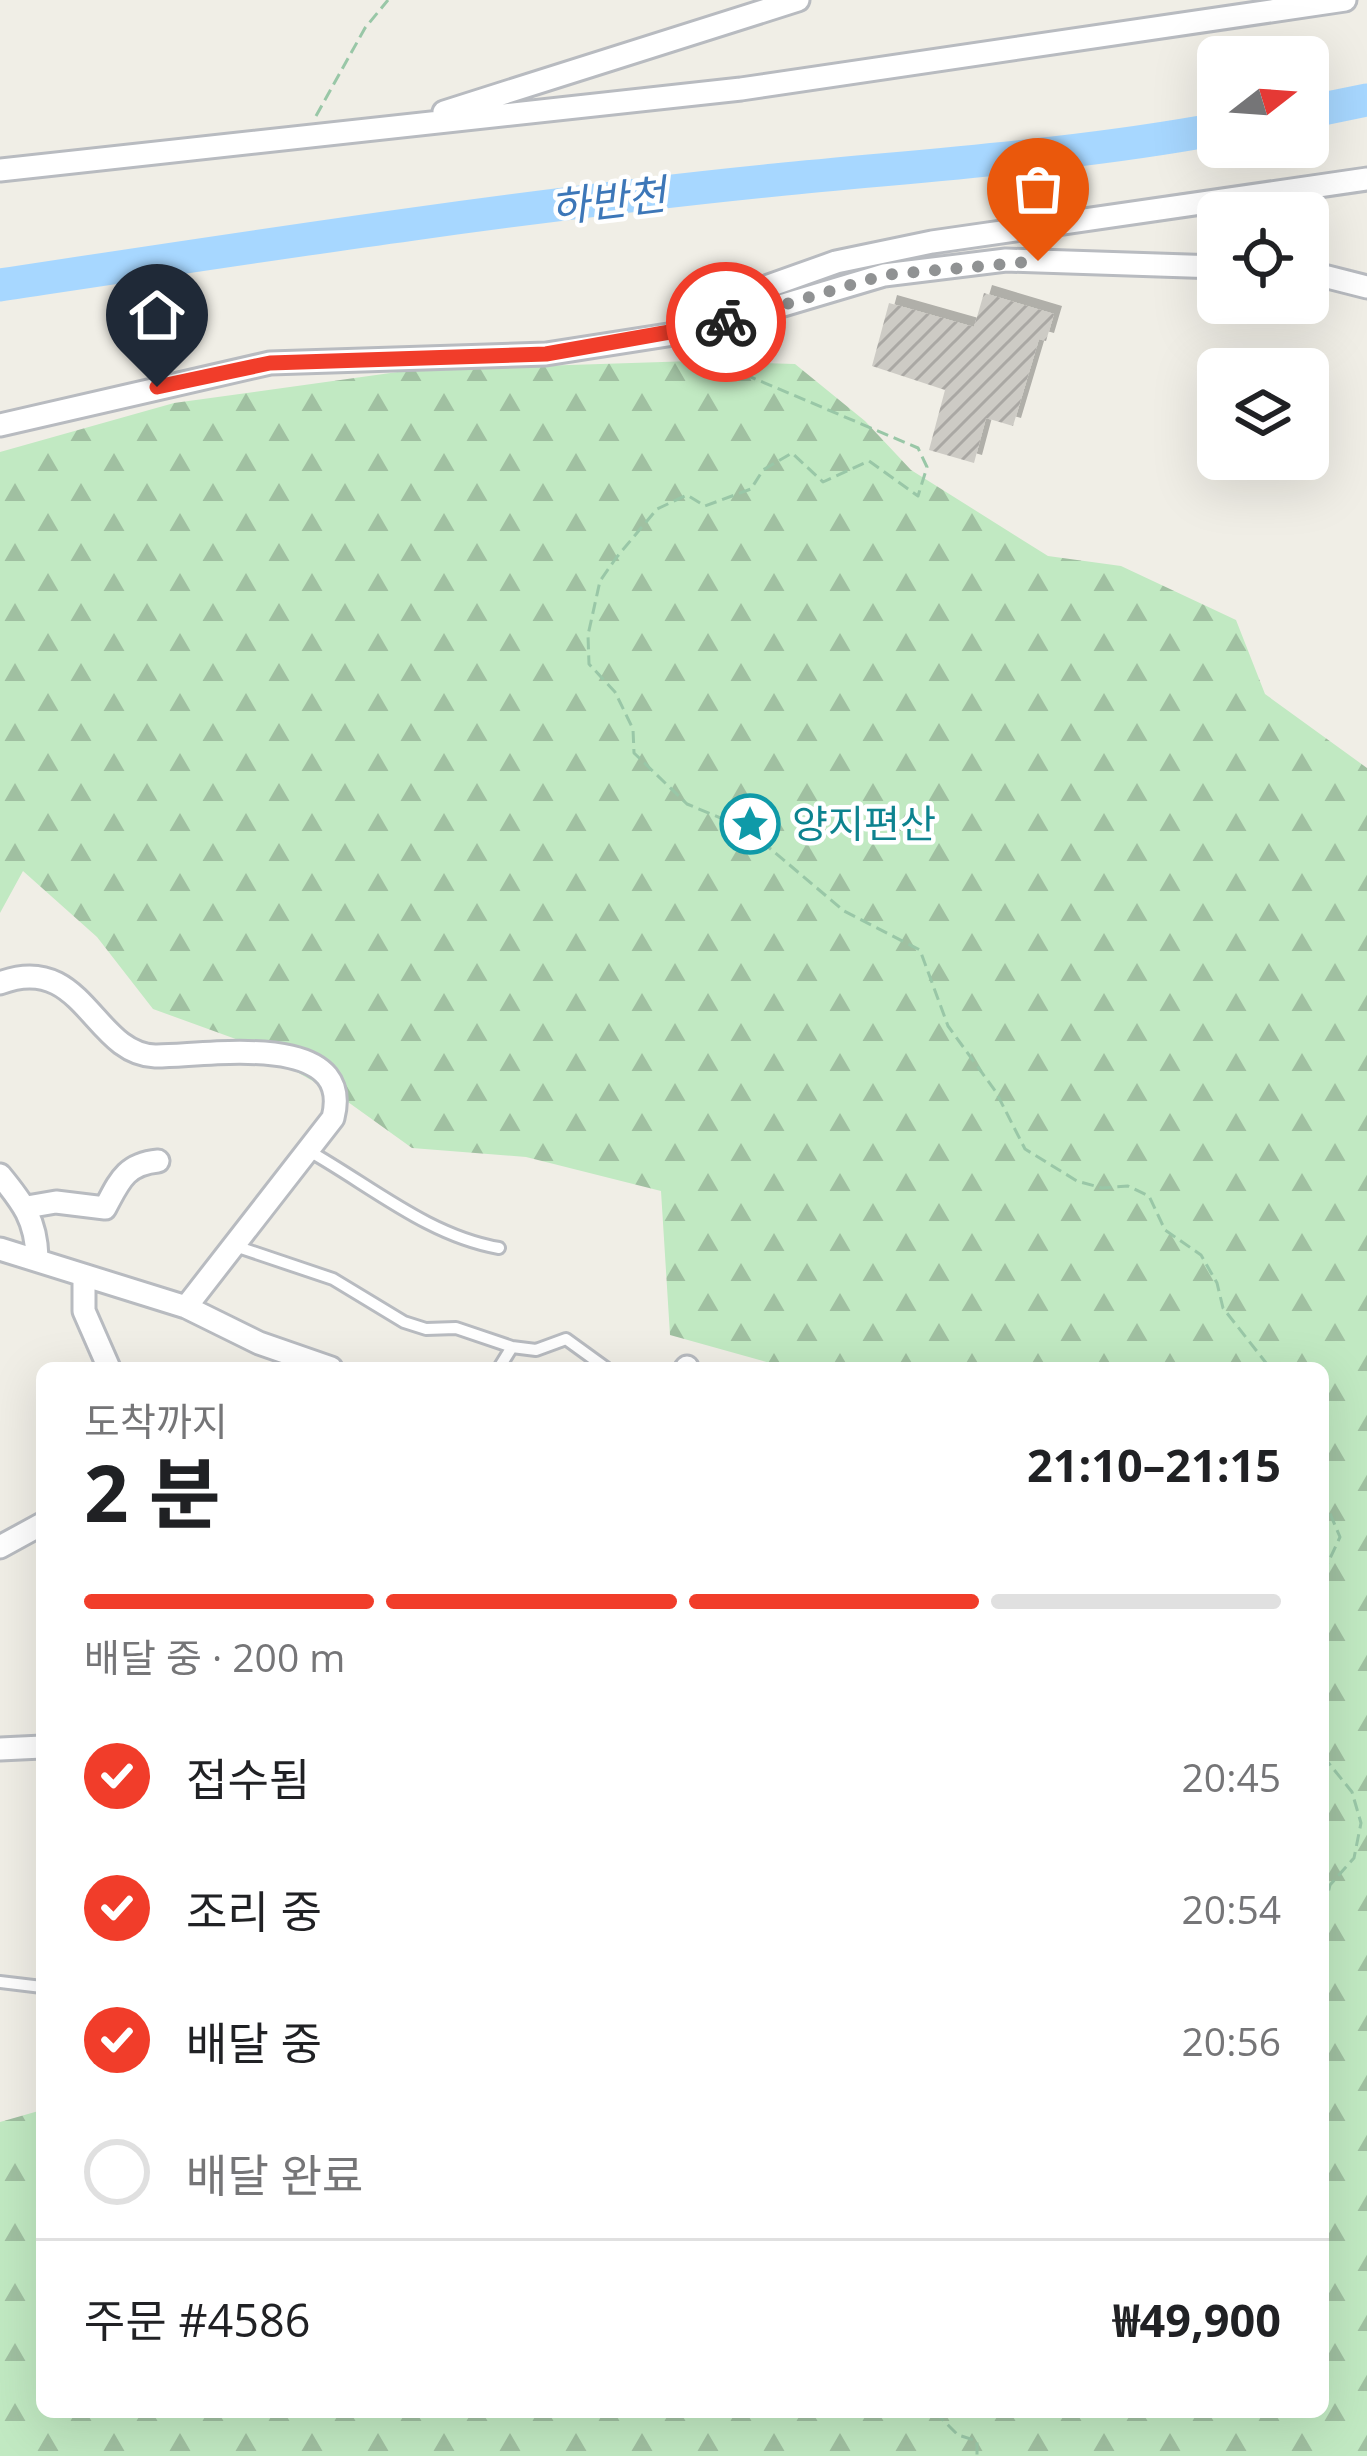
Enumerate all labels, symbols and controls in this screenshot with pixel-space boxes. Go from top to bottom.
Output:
north arrow [1197,36,1329,168]
map controls [1197,36,1329,480]
pin [987,138,1089,261]
icon: bag [1005,156,1071,222]
water label: 하반천 [547,164,673,235]
button: locate [1197,192,1329,324]
courier [666,262,786,382]
pin [106,264,208,387]
icon: home [124,282,190,348]
icon: bike [693,289,759,355]
button: layers [1197,348,1329,480]
place icon: 양지편산 [719,793,781,855]
place label: 양지편산 [792,796,936,849]
text: 도착까지 [84,1394,228,1447]
text: 21:10–21:15 [1027,1434,1281,1495]
text: 2 분 [84,1439,221,1545]
text: 배달 중 · 200 m [84,1630,345,1683]
icon: check [84,1743,150,1809]
text: 접수됨 [186,1748,310,1809]
text: 20:45 [1182,1750,1281,1803]
icon: check [84,1875,150,1941]
text: 조리 중 [186,1880,322,1941]
text: 20:54 [1182,1882,1281,1935]
icon: check [84,2007,150,2073]
text: 배달 중 [186,2012,322,2073]
text: 20:56 [1182,2014,1281,2067]
text: 배달 완료 [186,2144,363,2205]
text: 주문 #4586 [84,2289,310,2350]
text: ₩49,900 [1113,2289,1281,2350]

